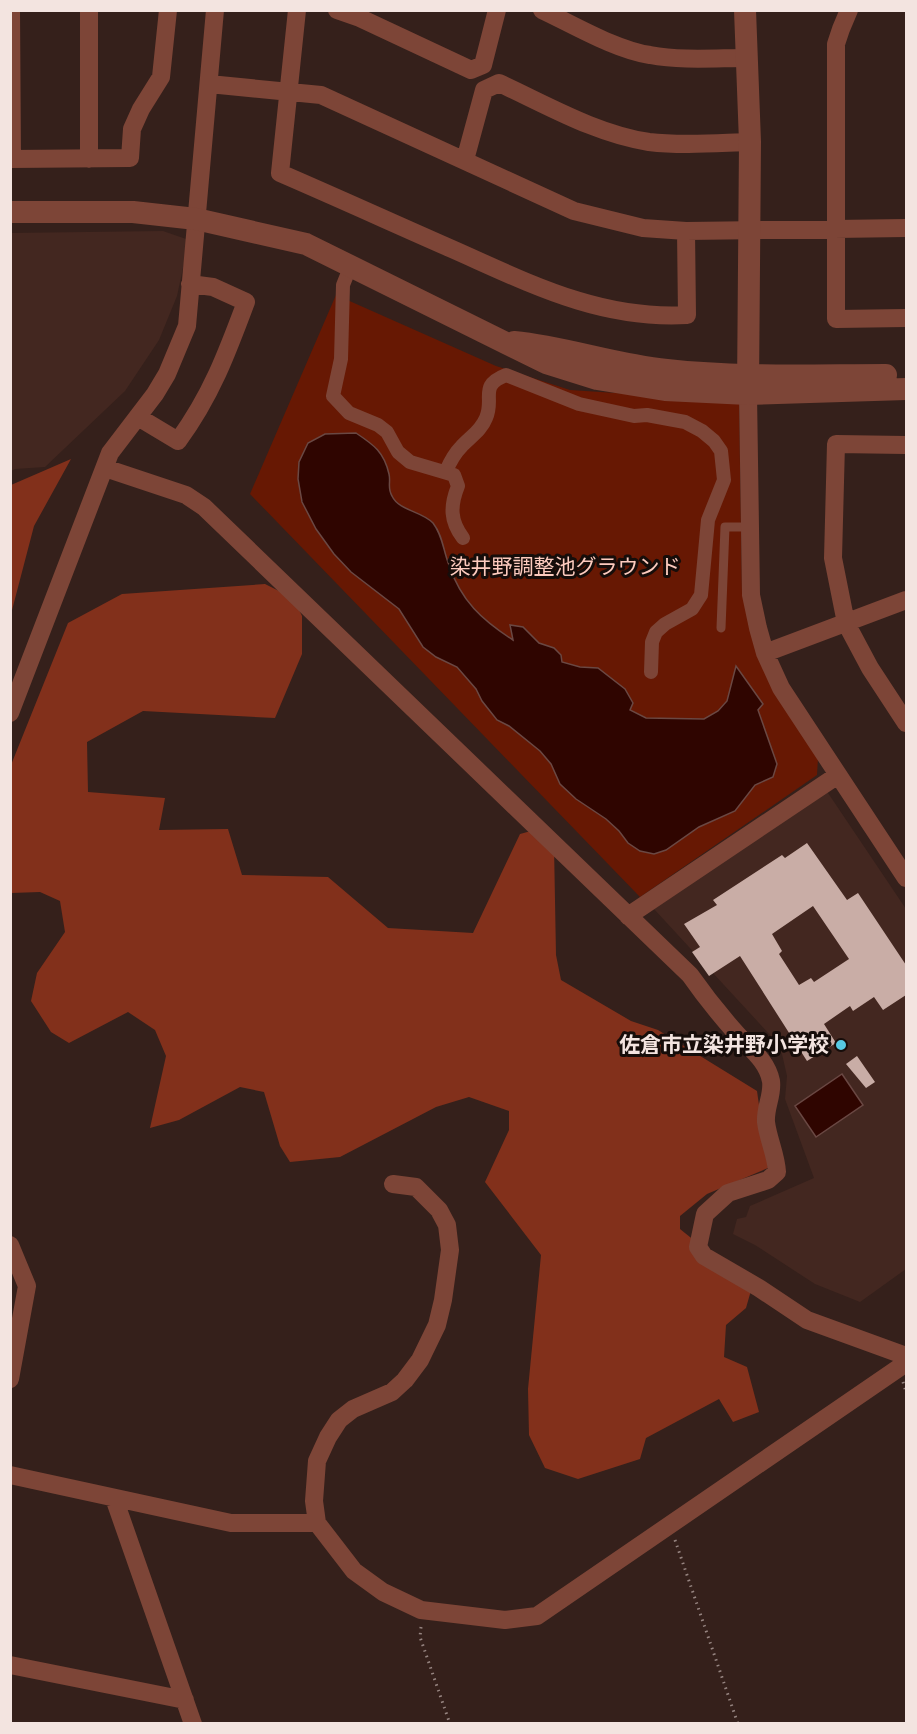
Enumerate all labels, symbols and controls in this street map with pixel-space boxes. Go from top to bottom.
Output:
park label: 染井野調整池グラウンド [450,554,681,578]
place label: 佐倉市立染井野小学校 [619,1032,829,1056]
marker: 佐倉市立染井野小学校 [834,1038,848,1052]

